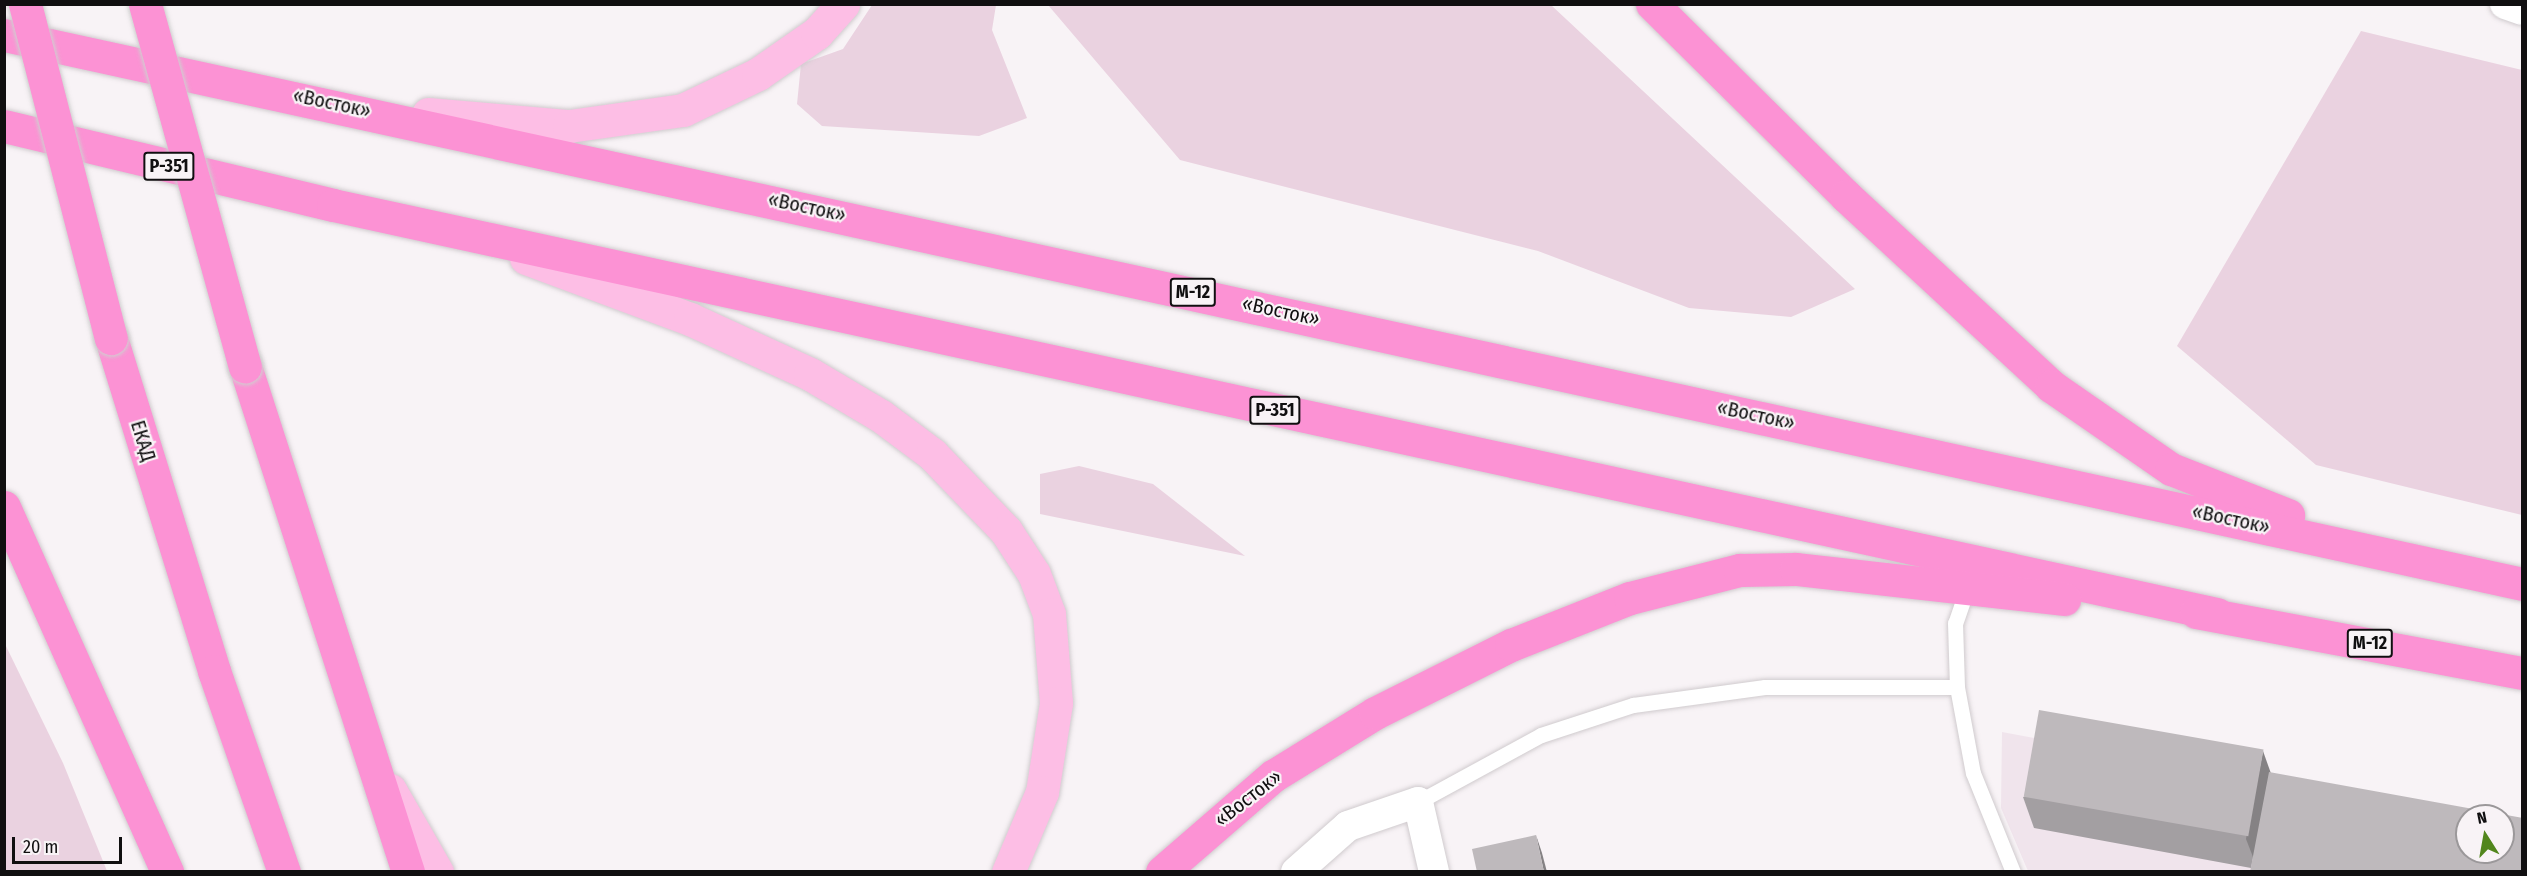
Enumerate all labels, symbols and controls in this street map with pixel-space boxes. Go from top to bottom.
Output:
street label: «Восток» [291,83,373,123]
road number: Р-351 [142,151,196,181]
street label: «Восток» [766,187,848,227]
road number: М-12 [1169,277,1217,307]
street label: «Восток» [1240,291,1322,331]
road number: Р-351 [1248,395,1302,425]
street label: «Восток» [1715,395,1797,435]
street label: ЕКАД [125,418,161,464]
street label: «Восток» [2190,499,2272,539]
road number: М-12 [2346,628,2394,658]
street label: «Восток» [1209,764,1287,832]
north arrow [2455,804,2515,864]
text: N [2475,808,2488,828]
scale bar [15,825,124,863]
text: 20 m [23,836,58,858]

